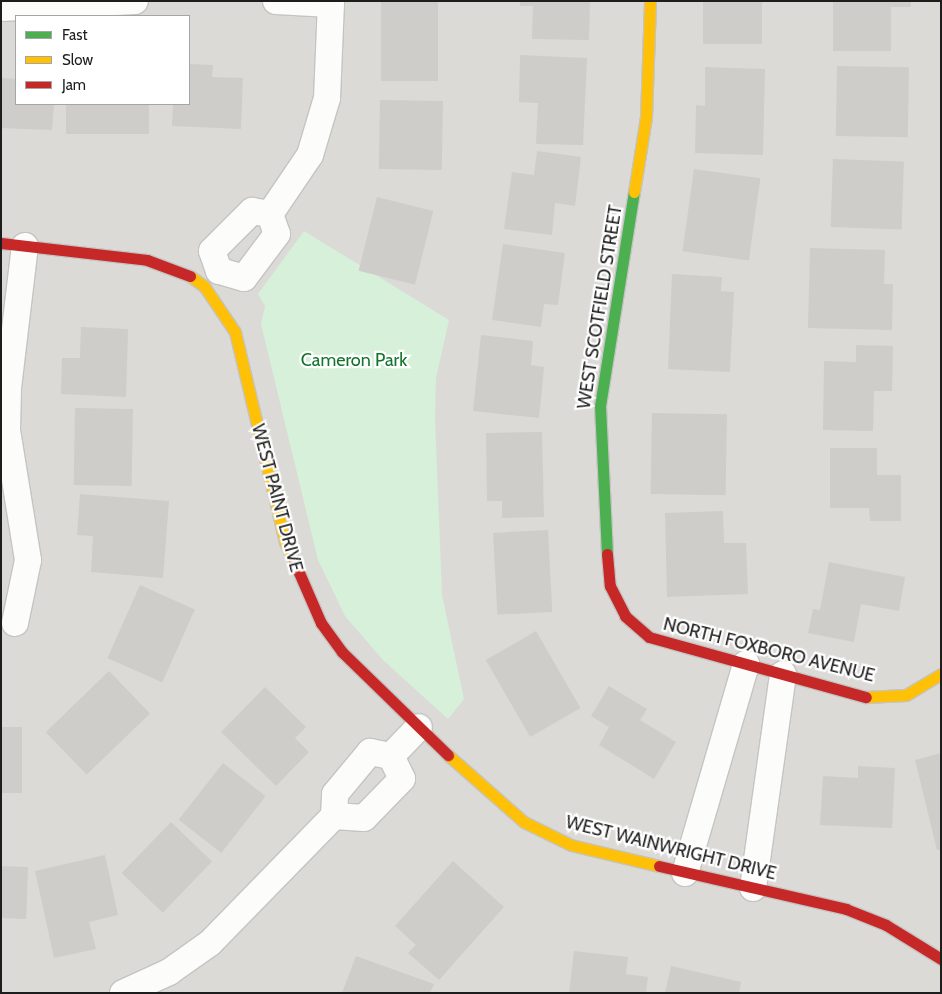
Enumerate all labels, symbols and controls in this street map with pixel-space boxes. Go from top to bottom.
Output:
legend [15,15,190,105]
text: Fast [62,26,87,44]
text: Slow [62,51,93,69]
text: Jam [62,76,86,94]
street label: WEST SCOTFIELD STREET [573,204,627,410]
park label: Cameron Park [301,349,407,371]
street label: WEST PAINT DRIVE [247,422,307,574]
street label: NORTH FOXBORO AVENUE [661,613,877,687]
street label: WEST WAINWRIGHT DRIVE [563,811,779,885]

